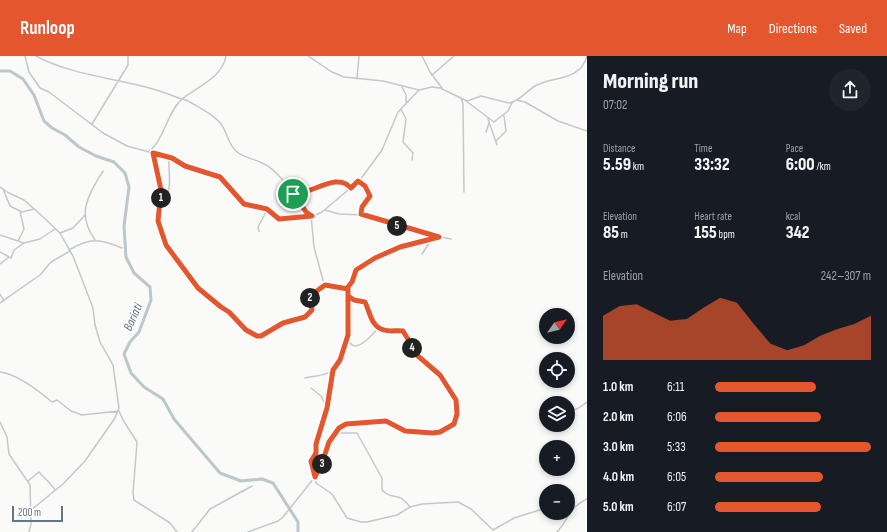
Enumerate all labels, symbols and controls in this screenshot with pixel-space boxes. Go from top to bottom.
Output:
text: Runloop [20,17,75,40]
text: Map [727,20,747,37]
text: Directions [769,20,817,37]
text: Saved [839,20,867,37]
text: Morning run [603,68,698,95]
button: share [829,69,871,111]
text: 07:02 [603,97,627,113]
text: Distance [603,142,635,155]
text: Time [694,142,712,155]
text: Pace [786,142,803,155]
text: 5.59 [603,155,631,175]
text: 33:32 [694,155,730,175]
text: 6:00 [786,155,815,175]
text: km [631,160,644,173]
text: /km [815,160,831,173]
pin [276,177,310,211]
icon: arrive [282,183,304,205]
pin: 1 [151,188,171,208]
text: 1 [159,191,163,204]
text: Elevation [603,210,637,223]
text: Heart rate [694,210,732,223]
text: kcal [786,210,800,223]
pin: 5 [387,216,407,236]
text: 5 [395,219,399,232]
text: 85 [603,223,619,243]
text: 155 [694,223,717,243]
text: 342 [786,223,809,243]
text: m [619,228,628,241]
text: bpm [717,228,735,241]
text: Elevation [603,268,643,284]
text: 242–307 m [821,268,871,284]
pin: 2 [300,288,320,308]
text: 2 [308,291,312,304]
water label: Bariati [120,300,146,333]
north arrow [539,308,575,344]
map controls [539,308,575,520]
pin: 4 [402,338,422,358]
text: 4 [409,341,415,354]
button: locate [539,352,575,388]
text: 1.0 km [603,379,633,395]
text: 6:11 [667,379,684,395]
button: layers [539,396,575,432]
text: 2.0 km [603,409,634,425]
text: 6:06 [667,409,687,425]
text: 3.0 km [603,439,634,455]
text: 5:33 [667,439,686,455]
button: + [539,440,575,476]
pin: 3 [312,454,332,474]
text: 3 [320,457,324,470]
text: 4.0 km [603,469,634,485]
text: 6:05 [667,469,686,485]
button: − [539,484,575,520]
text: 5.0 km [603,499,634,515]
text: 6:07 [667,499,686,515]
scale bar [12,504,63,523]
text: 200 m [18,506,41,519]

